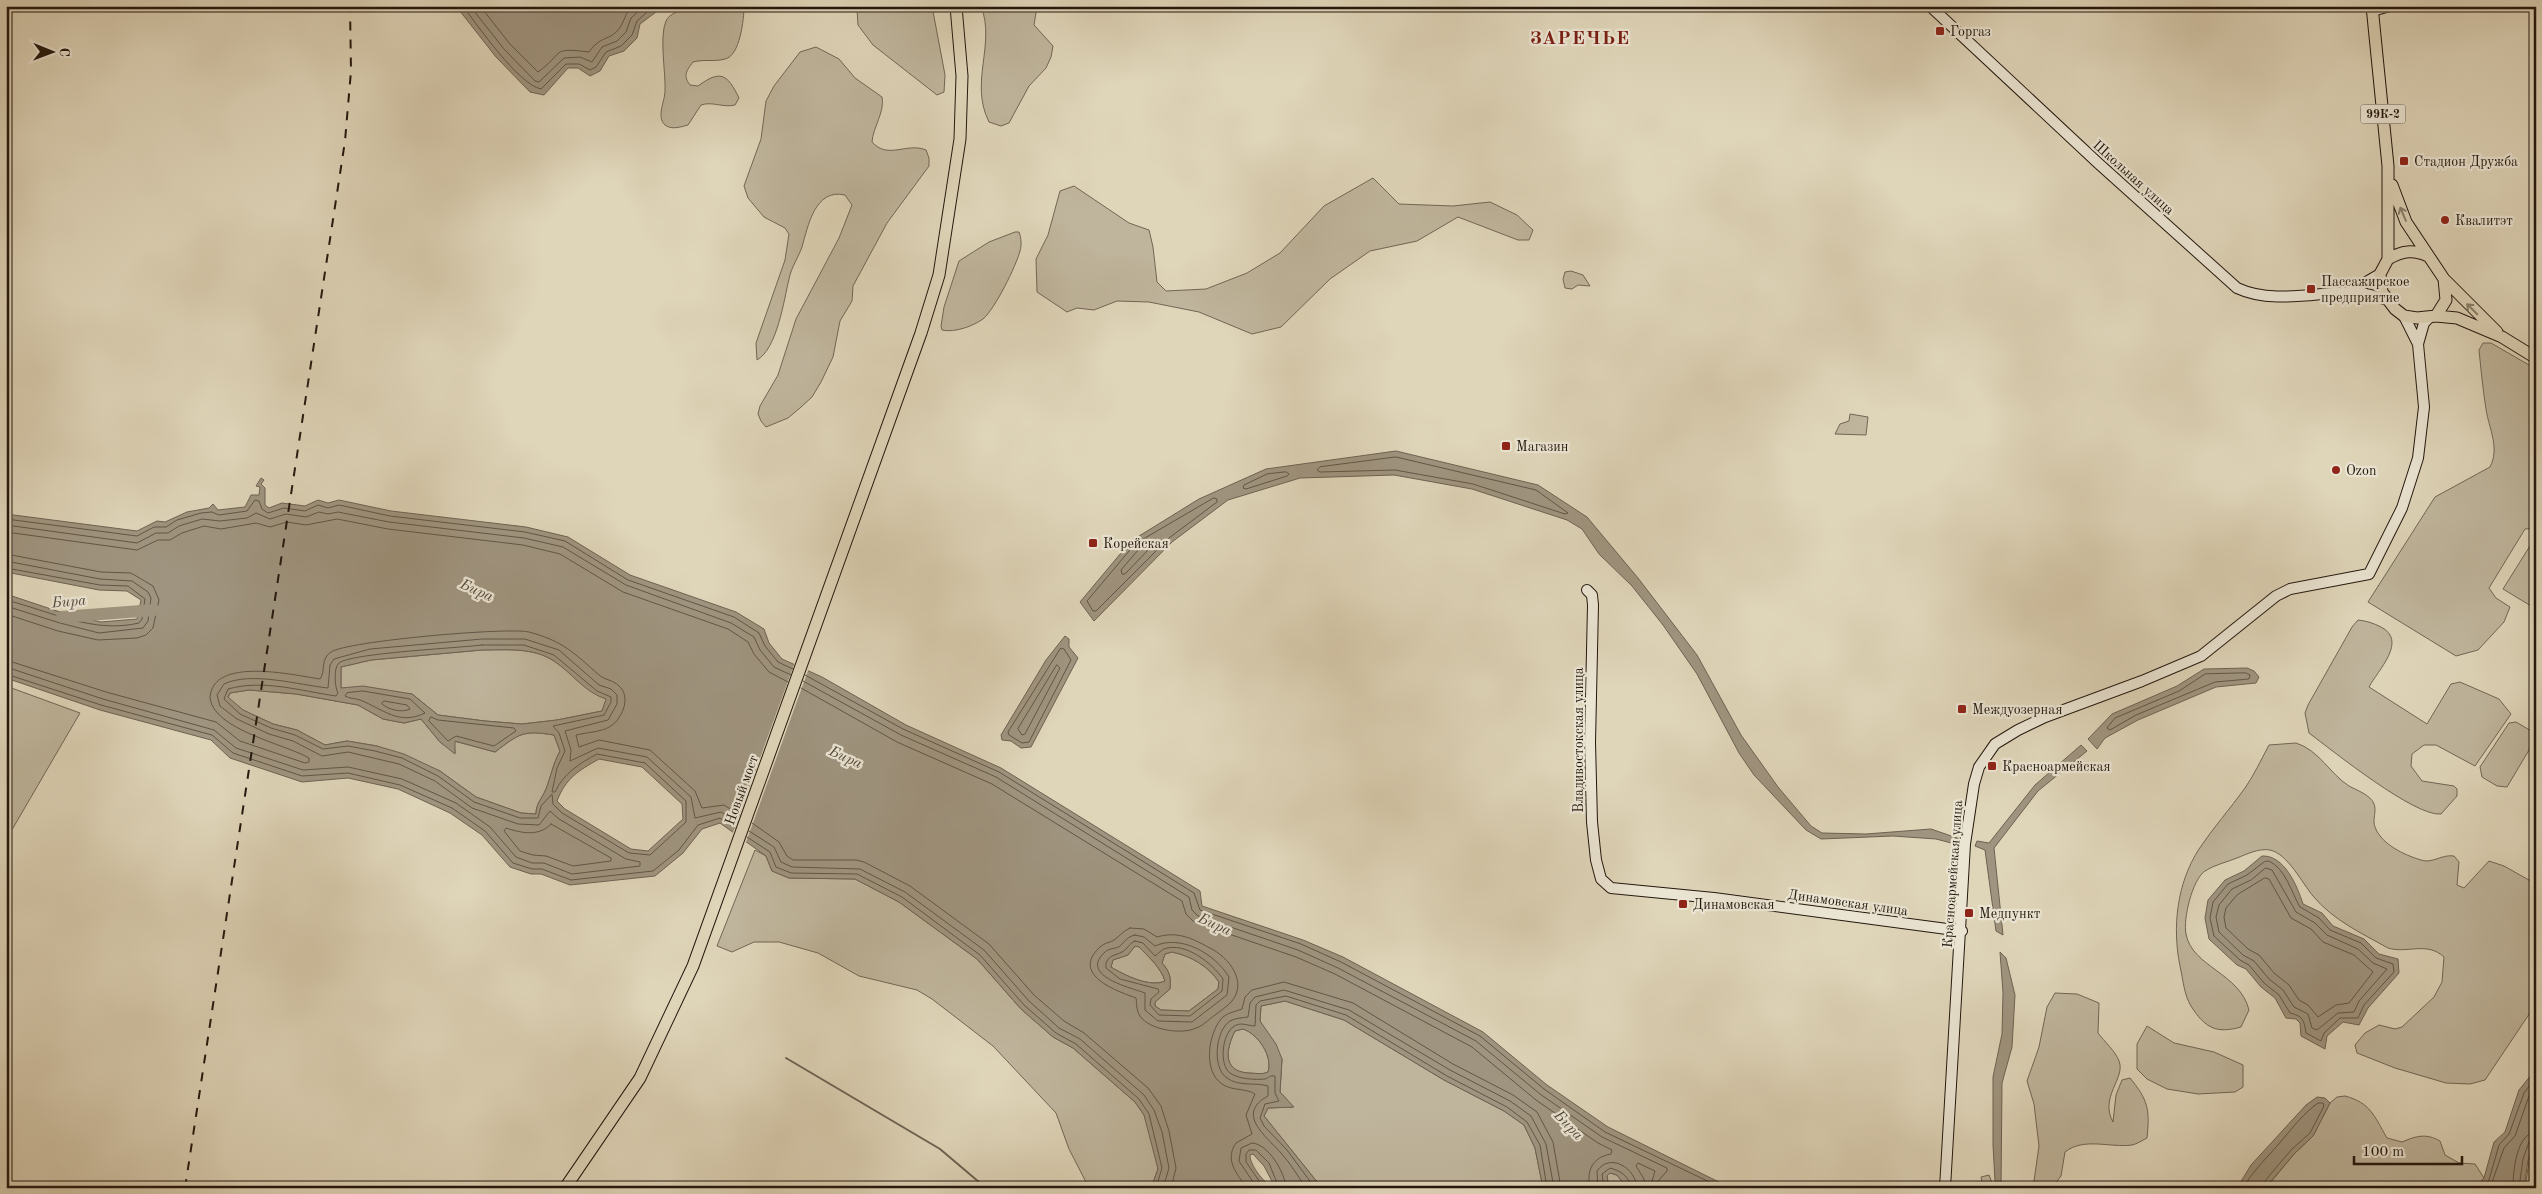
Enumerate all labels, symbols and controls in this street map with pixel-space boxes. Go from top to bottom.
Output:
marker: Горгаз [1934,25,1946,37]
place label: Горгаз [1950,25,1991,39]
north arrow [28,28,78,78]
district label: ЗАРЕЧЬЕ [1530,30,1630,49]
text: С [57,47,71,57]
road number: 99К-2 [2360,105,2406,124]
street label: Школьная улица [2090,138,2177,218]
marker: Стадион Дружба [2398,155,2410,167]
place label: Стадион Дружба [2414,155,2518,169]
one-way arrow [2398,207,2408,222]
marker: Квалитэт [2439,214,2451,226]
place label: Квалитэт [2455,214,2513,228]
place label: Пассажирское предприятие [2321,275,2409,305]
marker: Пассажирское предприятие [2305,283,2317,295]
one-way arrow [2467,303,2479,315]
marker: Магазин [1500,440,1512,452]
place label: Магазин [1516,440,1569,454]
marker: Ozon [2330,464,2342,476]
place label: Ozon [2346,464,2377,478]
marker: Корейская [1087,537,1099,549]
place label: Корейская [1103,537,1169,551]
water label: Бира [457,577,495,605]
water label: Бира [50,594,87,612]
street label: Владивостокская улица [1572,667,1586,813]
marker: Междуозерная [1956,703,1968,715]
place label: Междуозерная [1972,703,2062,717]
water label: Бира [826,744,864,772]
street label: Новый мост [723,753,761,827]
marker: Красноармейская [1986,760,1998,772]
place label: Красноармейская [2002,760,2111,774]
street label: Красноармейская улица [1941,800,1965,949]
street label: Динамовская улица [1787,888,1909,918]
marker: Динамовская [1677,898,1689,910]
place label: Динамовская [1693,898,1775,912]
marker: Медпункт [1963,907,1975,919]
place label: Медпункт [1979,907,2041,921]
water label: Бира [1195,911,1233,939]
water label: Бира [1550,1108,1585,1144]
scale bar [2354,1134,2462,1166]
text: 100 m [2362,1145,2404,1160]

